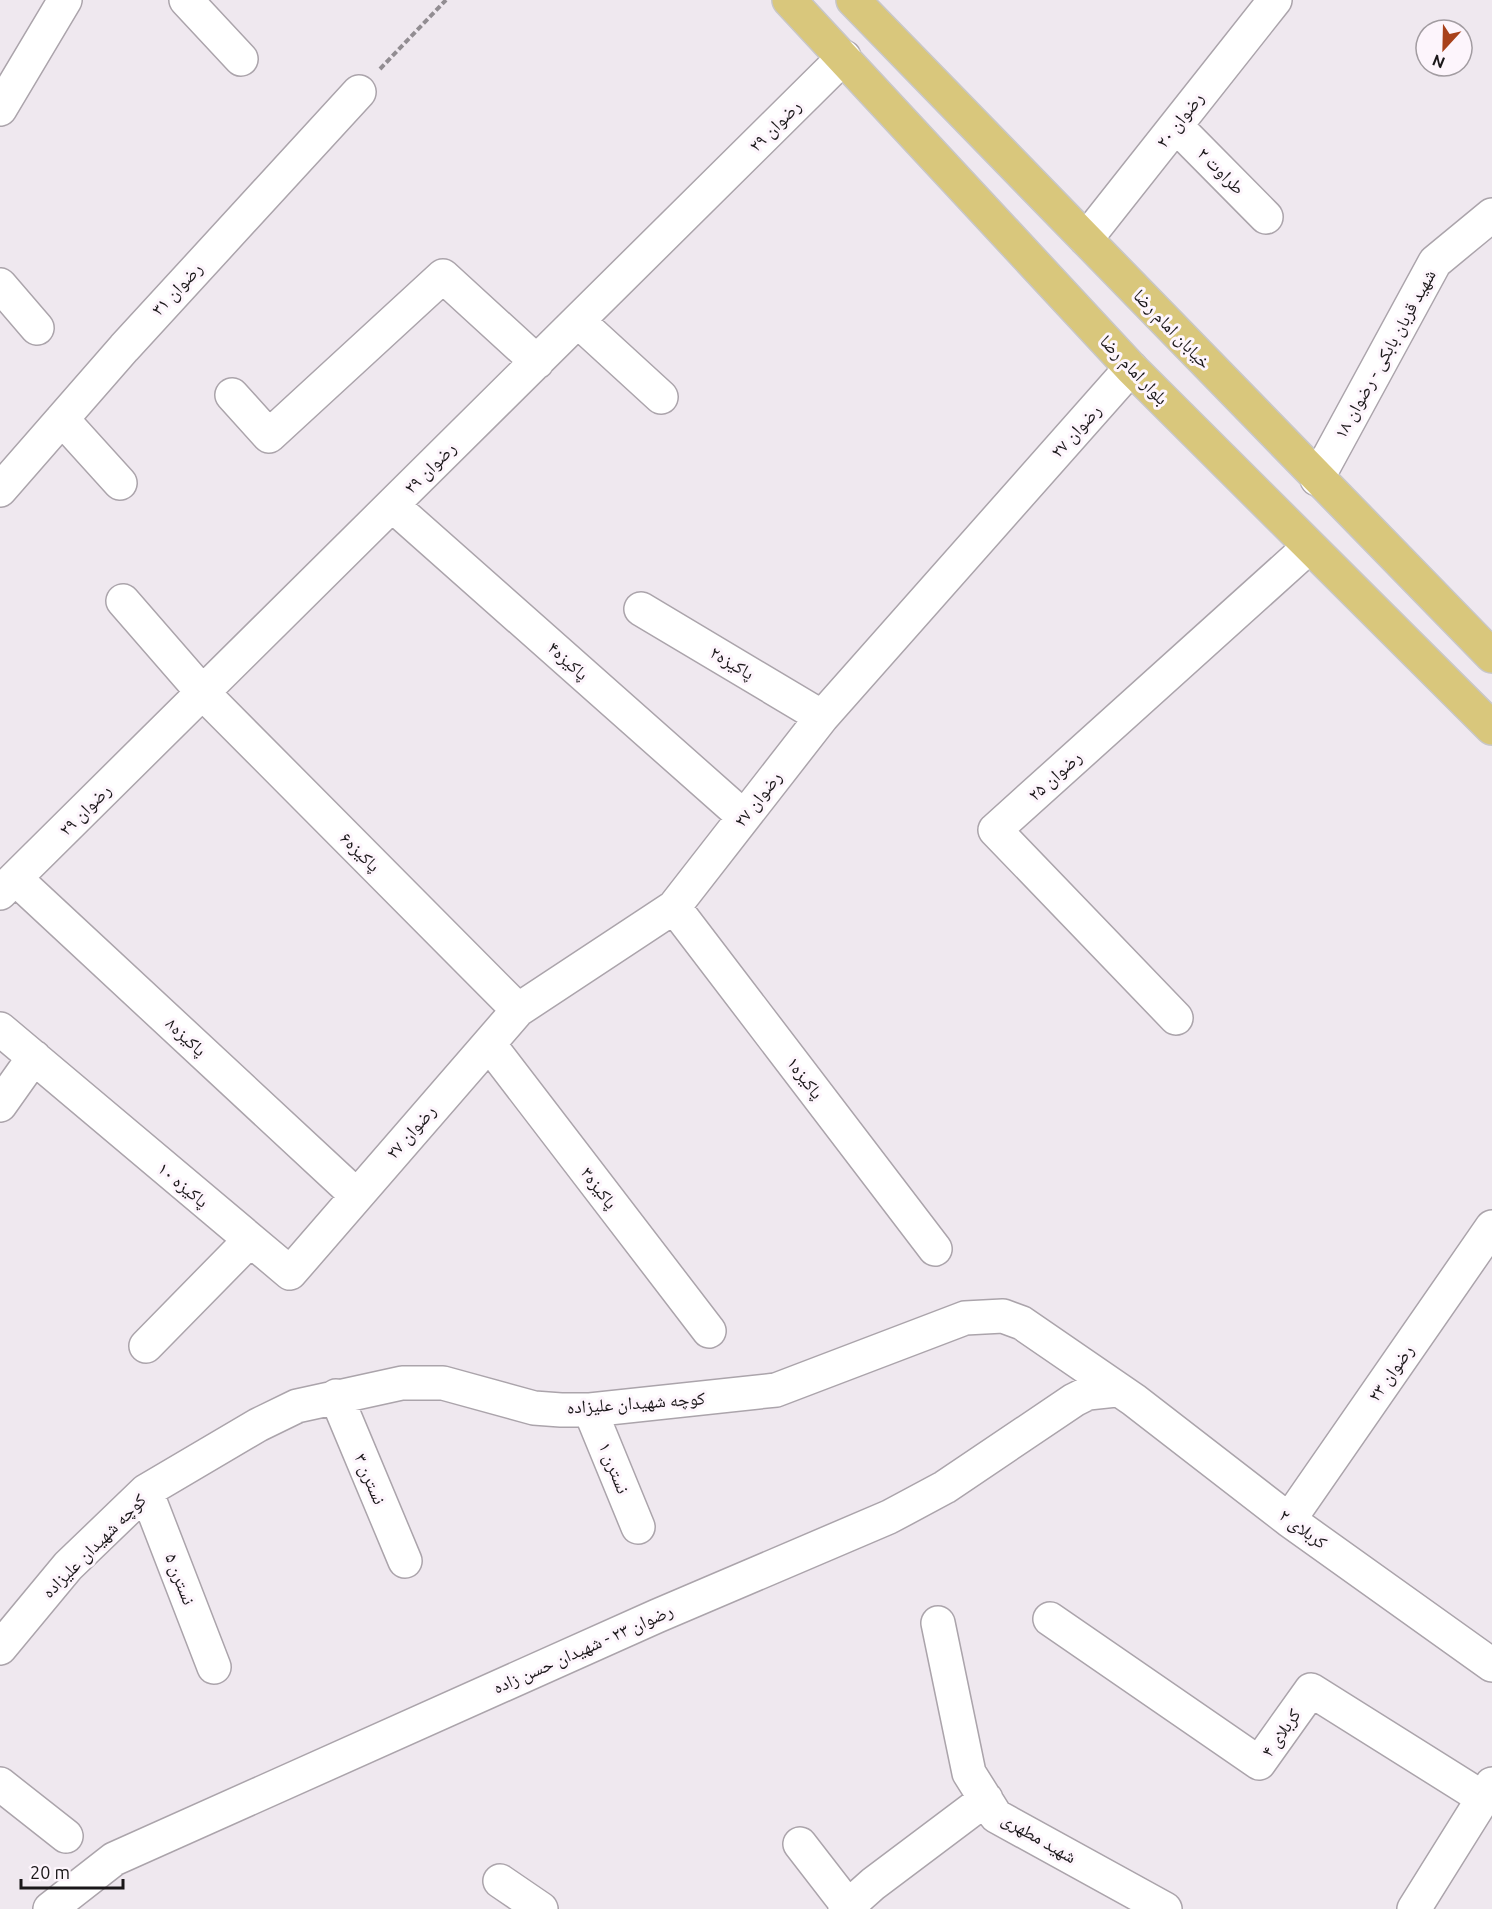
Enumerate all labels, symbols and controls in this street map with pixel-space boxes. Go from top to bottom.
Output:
north arrow [1414,18,1474,78]
text: N [1429,51,1447,72]
street label: رضوان ۲۰ [1151,88,1209,152]
street label: رضوان ۲۹ [744,95,806,157]
street label: طراوت ۲ [1193,143,1249,199]
street label: رضوان ۳۱ [147,258,207,320]
street label: شهید قربان بابکی - رضوان ۱۸ [1329,266,1441,442]
street label: خیابان امام رضا [1128,285,1215,374]
street label: بلوار امام رضا [1095,330,1173,410]
street label: رضوان ۲۷ [1046,400,1106,462]
street label: رضوان ۲۹ [399,437,461,499]
street label: پاکیزه۴ [543,637,593,685]
street label: پاکیزه۲ [706,641,758,685]
street label: رضوان ۲۵ [1024,746,1086,806]
street label: رضوان ۲۷ [729,767,787,831]
street label: رضوان ۲۹ [54,779,116,841]
street label: پاکیزه۶ [335,827,385,877]
street label: پاکیزه۸ [161,1013,211,1061]
street label: پاکیزه۱ [782,1052,828,1104]
street label: رضوان ۲۷ [381,1100,441,1164]
street label: پاکیزه ۱۰ [153,1157,213,1213]
street label: پاکیزه۳ [576,1162,622,1214]
street label: رضوان ۲۳ [1363,1340,1419,1406]
street label: کوچه شهیدان علیزاده [566,1387,706,1419]
street label: نسترن ۱ [594,1439,634,1497]
street label: نسترن ۳ [349,1450,391,1508]
street label: کوچه شهیدان علیزاده [37,1489,151,1603]
street label: کربلای ۲ [1275,1504,1332,1554]
street label: نسترن ۵ [160,1550,200,1608]
street label: رضوان ۲۳ - شهیدان حسن زاده [490,1599,677,1699]
street label: کربلای ۴ [1256,1704,1306,1761]
street label: شهید مطهری [998,1808,1080,1868]
scale bar [21,1852,123,1890]
text: 20 m [30,1862,70,1882]

